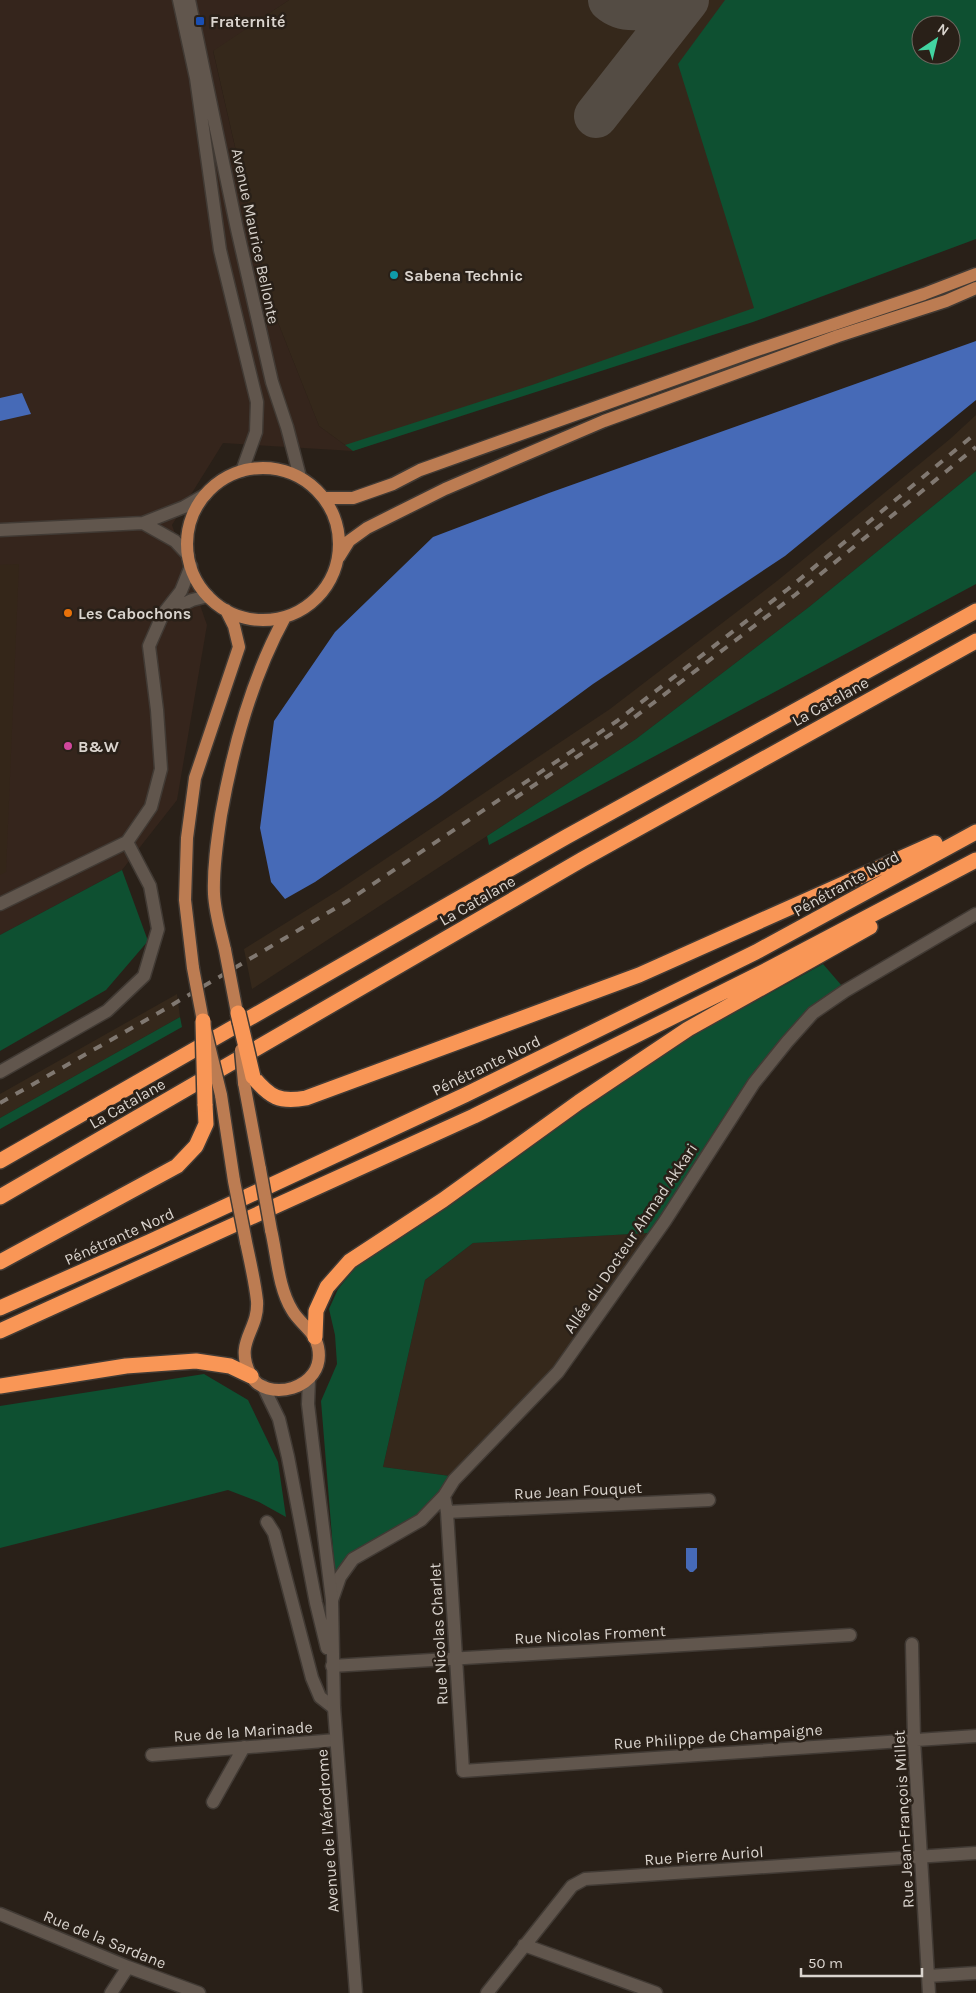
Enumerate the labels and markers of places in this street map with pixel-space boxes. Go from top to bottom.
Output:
place label: Fraternité [210,12,285,31]
marker: Fraternité [194,15,206,27]
place label: Sabena Technic [404,266,523,285]
marker: Sabena Technic [388,269,400,281]
place label: Les Cabochons [78,604,191,623]
marker: Les Cabochons [62,607,74,619]
place label: B&W [78,737,119,756]
marker: B&W [62,740,74,752]

